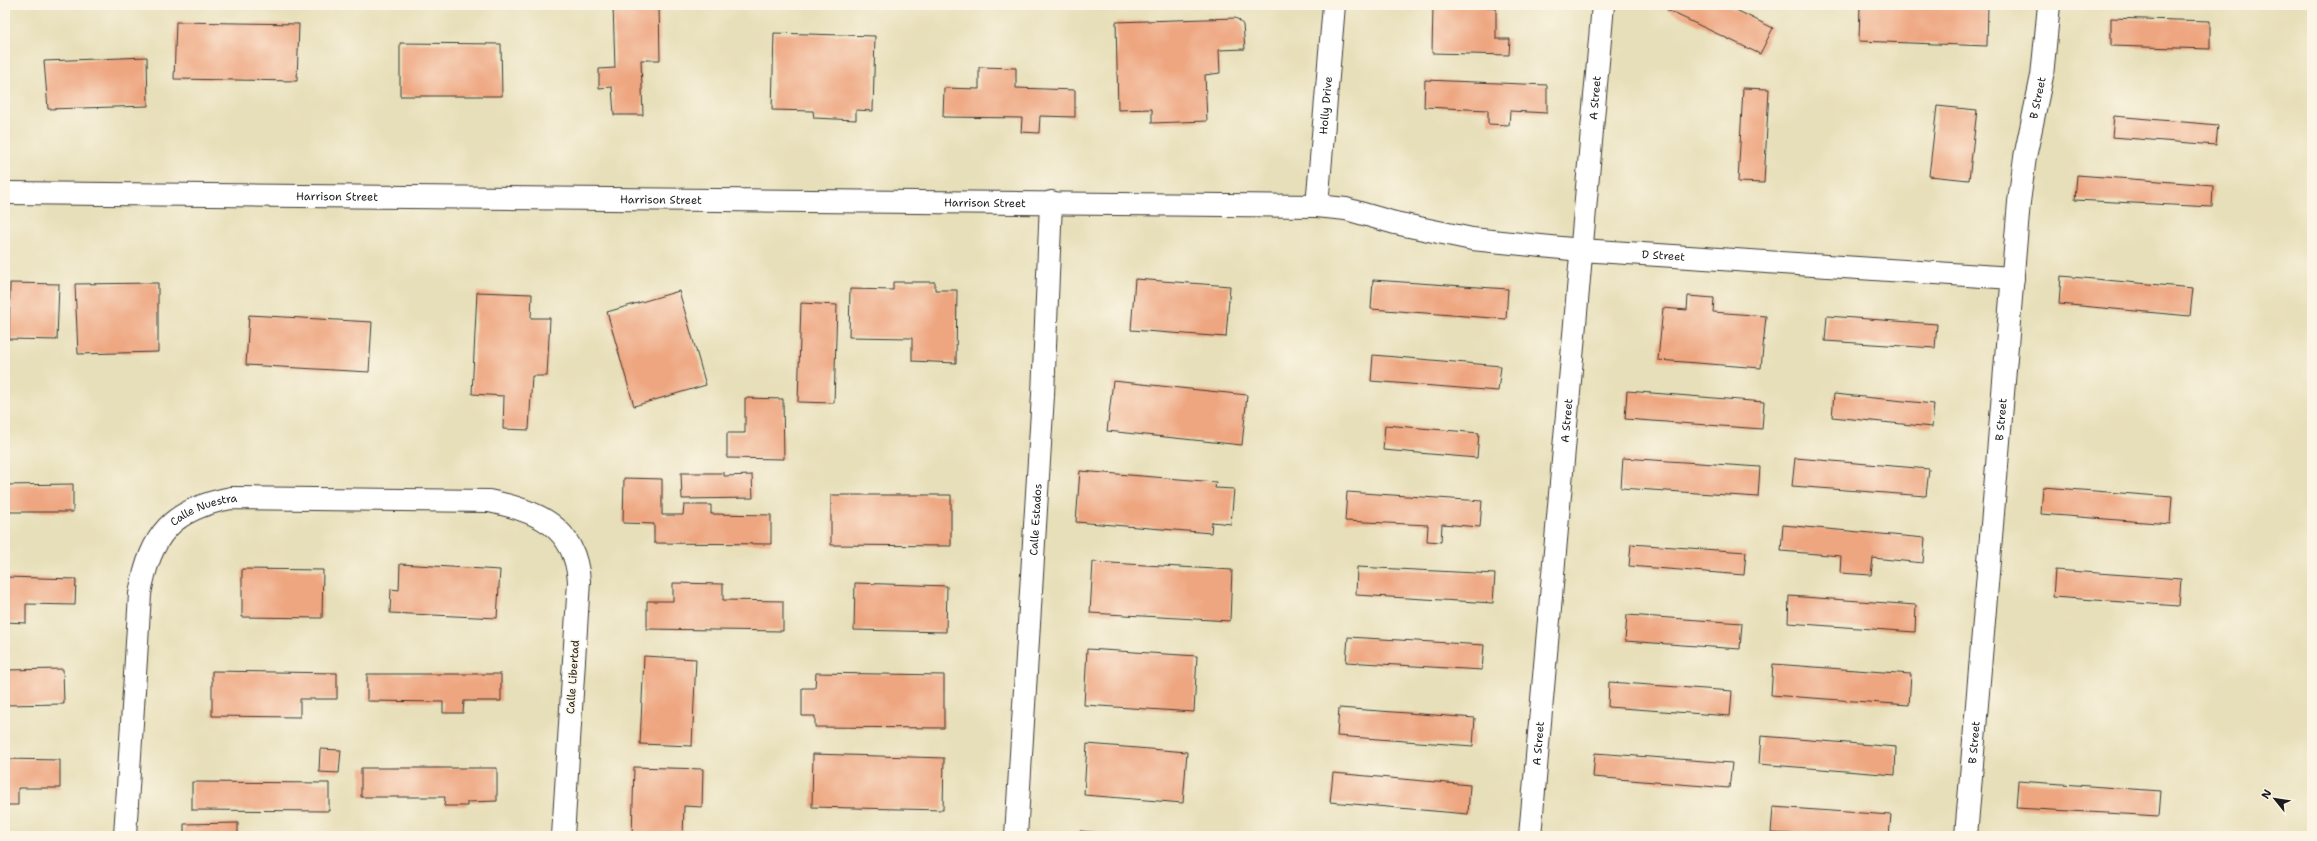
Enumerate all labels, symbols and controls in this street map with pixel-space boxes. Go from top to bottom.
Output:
street label: A Street [1585,75,1604,120]
street label: B Street [2026,75,2049,120]
street label: Holly Drive [1316,76,1335,135]
street label: Harrison Street [296,188,378,204]
street label: Harrison Street [620,192,702,207]
street label: Harrison Street [944,195,1026,211]
street label: D Street [1641,246,1686,264]
street label: B Street [1992,397,2010,441]
street label: A Street [1557,398,1576,443]
street label: Calle Estados [1026,483,1045,556]
street label: Calle Nuestra [167,490,238,529]
street label: Calle Libertad [563,639,583,715]
street label: B Street [1965,720,1983,764]
street label: A Street [1529,721,1548,766]
north arrow [2255,779,2295,819]
text: N [2258,786,2276,802]

